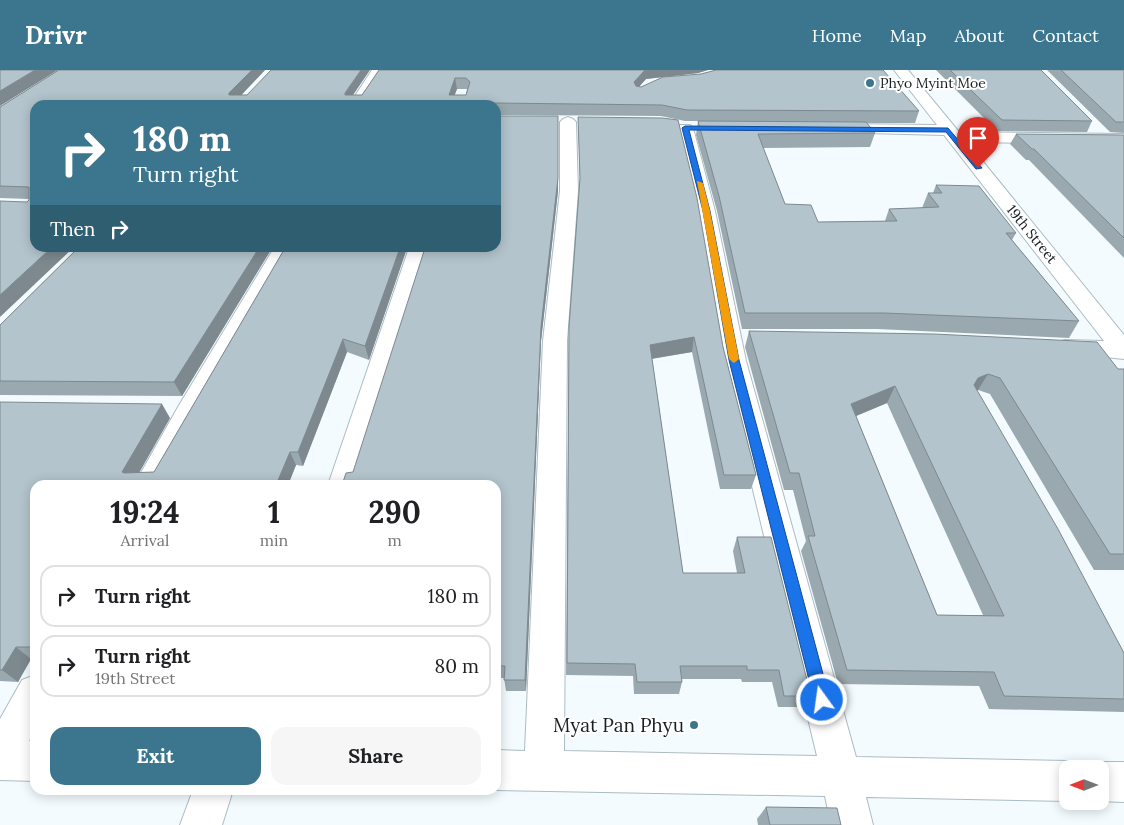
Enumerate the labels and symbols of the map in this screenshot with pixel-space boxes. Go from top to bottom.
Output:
place label: Phyo Myint Moe [880,74,986,92]
marker: Phyo Myint Moe [864,77,876,89]
pin [957,117,999,168]
street label: 19th Street [1003,201,1061,267]
position arrow [795,673,847,725]
place label: Myat Pan Phyu [553,713,684,737]
marker: Myat Pan Phyu [688,719,700,731]
north arrow [1059,760,1109,810]

